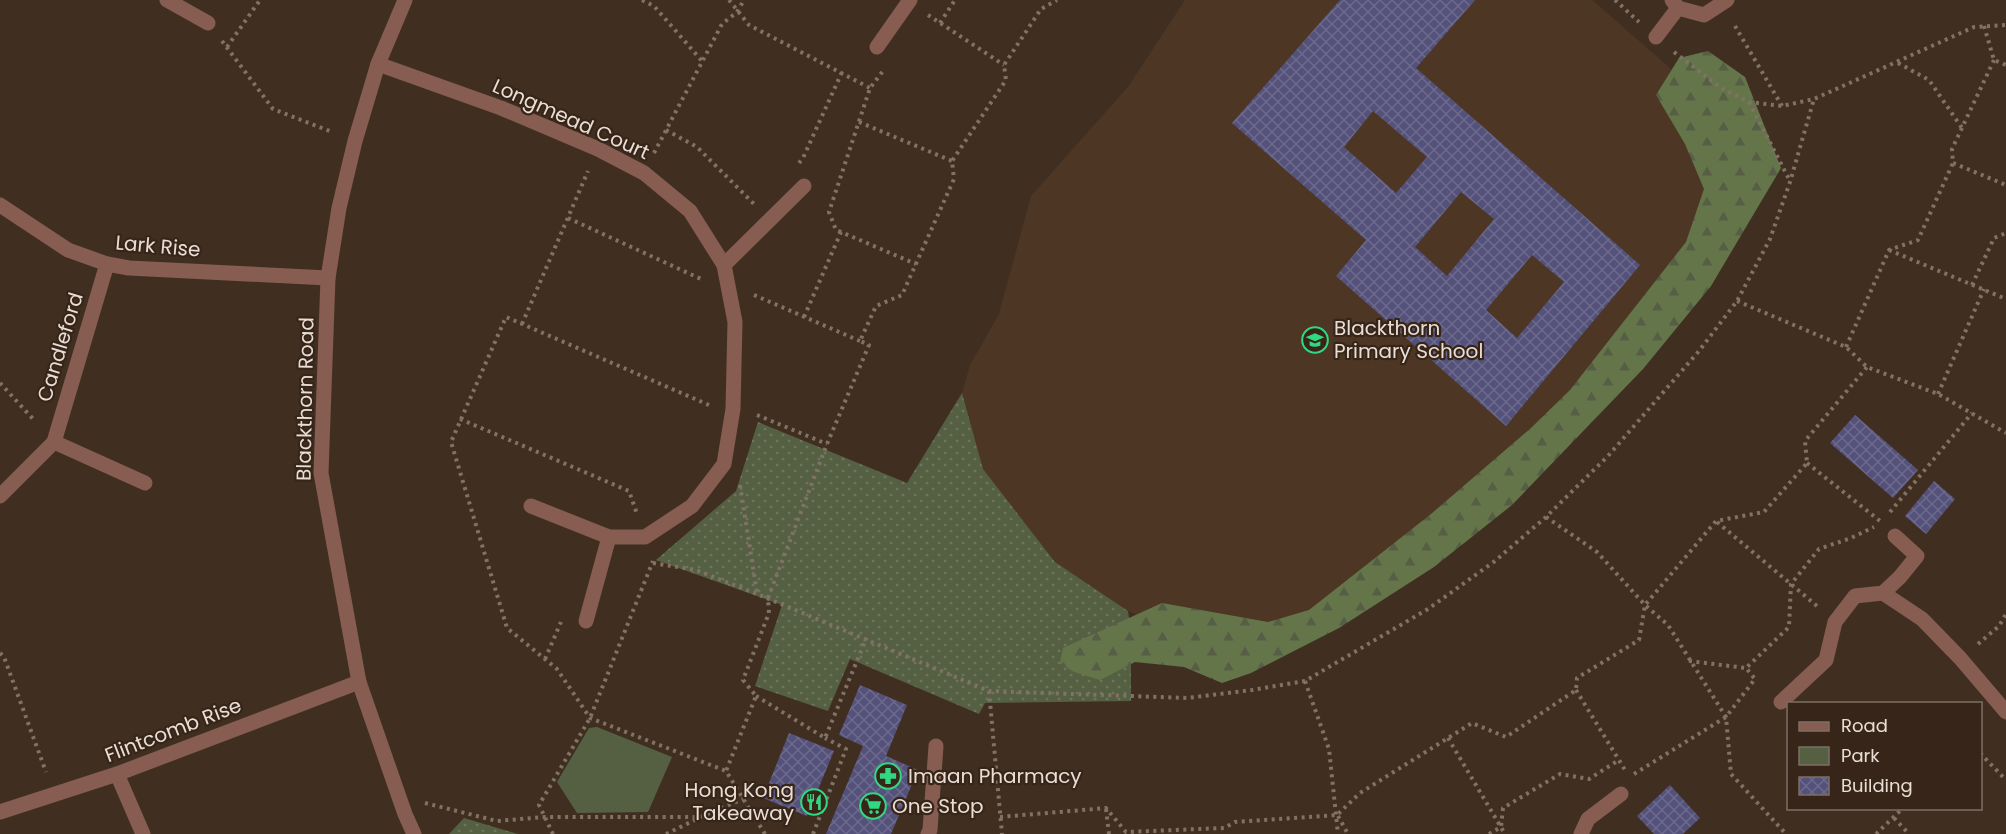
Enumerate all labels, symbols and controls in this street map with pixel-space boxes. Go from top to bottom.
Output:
street label: Longmead Court [488,72,654,166]
street label: Lark Rise [114,228,202,264]
street label: Candleford [30,289,90,405]
place label: Blackthorn Primary School [1334,314,1483,365]
street label: Blackthorn Road [290,317,320,481]
school or university icon: Blackthorn Primary School [1300,325,1330,355]
street label: Flintcomb Rise [101,691,245,769]
legend [1787,702,1982,810]
text: Road [1841,713,1888,738]
text: Park [1841,743,1880,768]
pharmacy icon: Imaan Pharmacy [873,761,903,791]
place label: Imaan Pharmacy [908,762,1082,790]
text: Building [1841,773,1913,798]
place label: Hong Kong Takeaway [685,776,794,827]
restaurant icon: Hong Kong Takeaway [799,787,829,817]
supermarket icon: One Stop [858,791,888,821]
place label: One Stop [892,792,984,820]

